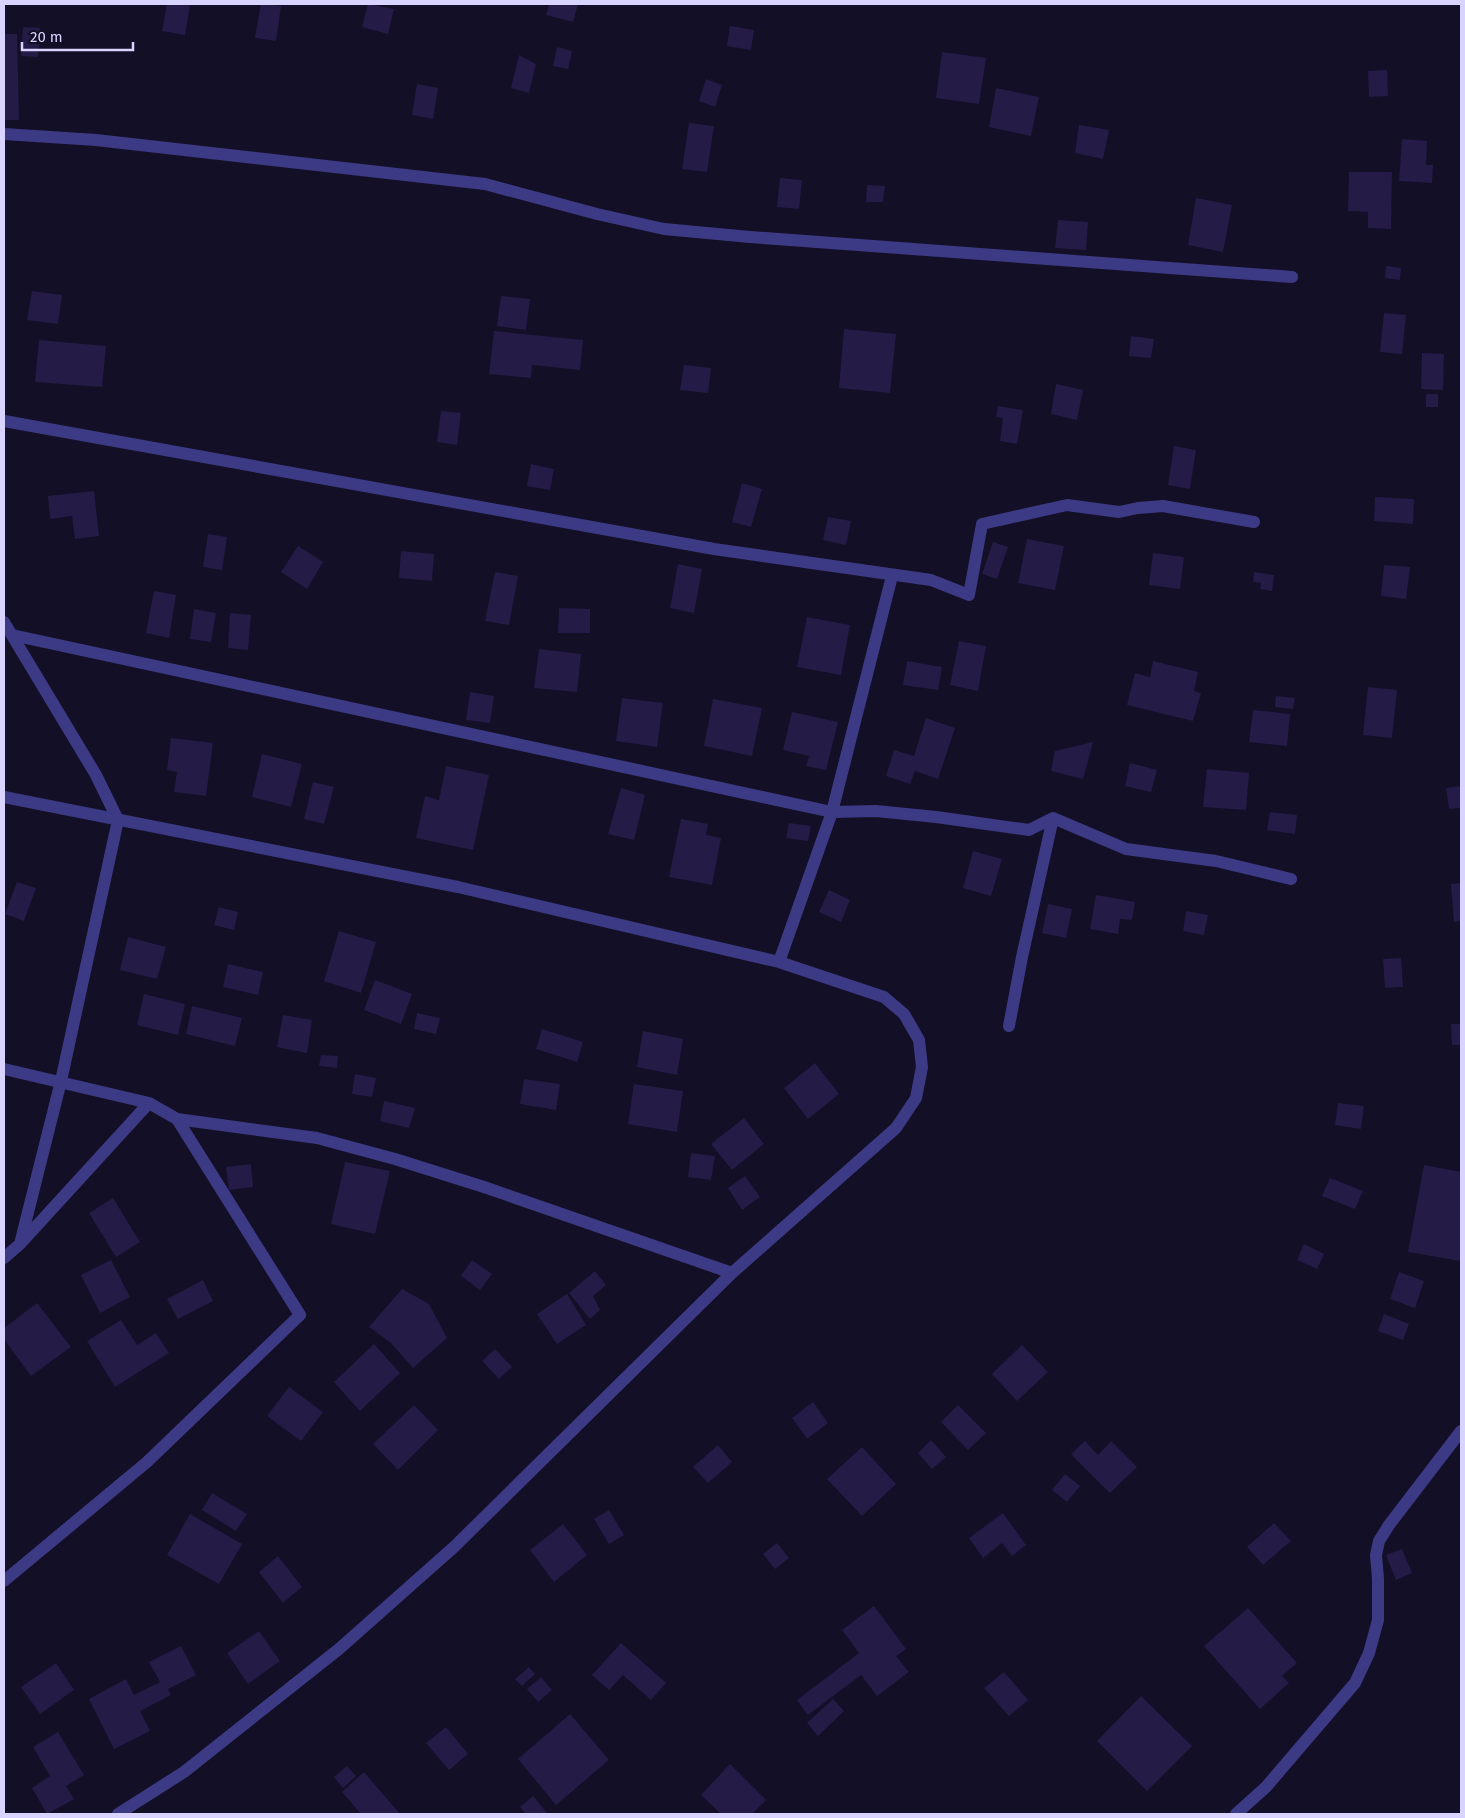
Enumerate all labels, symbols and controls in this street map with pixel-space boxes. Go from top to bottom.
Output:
scale bar [22,20,134,52]
text: 20 m [30,28,63,46]

